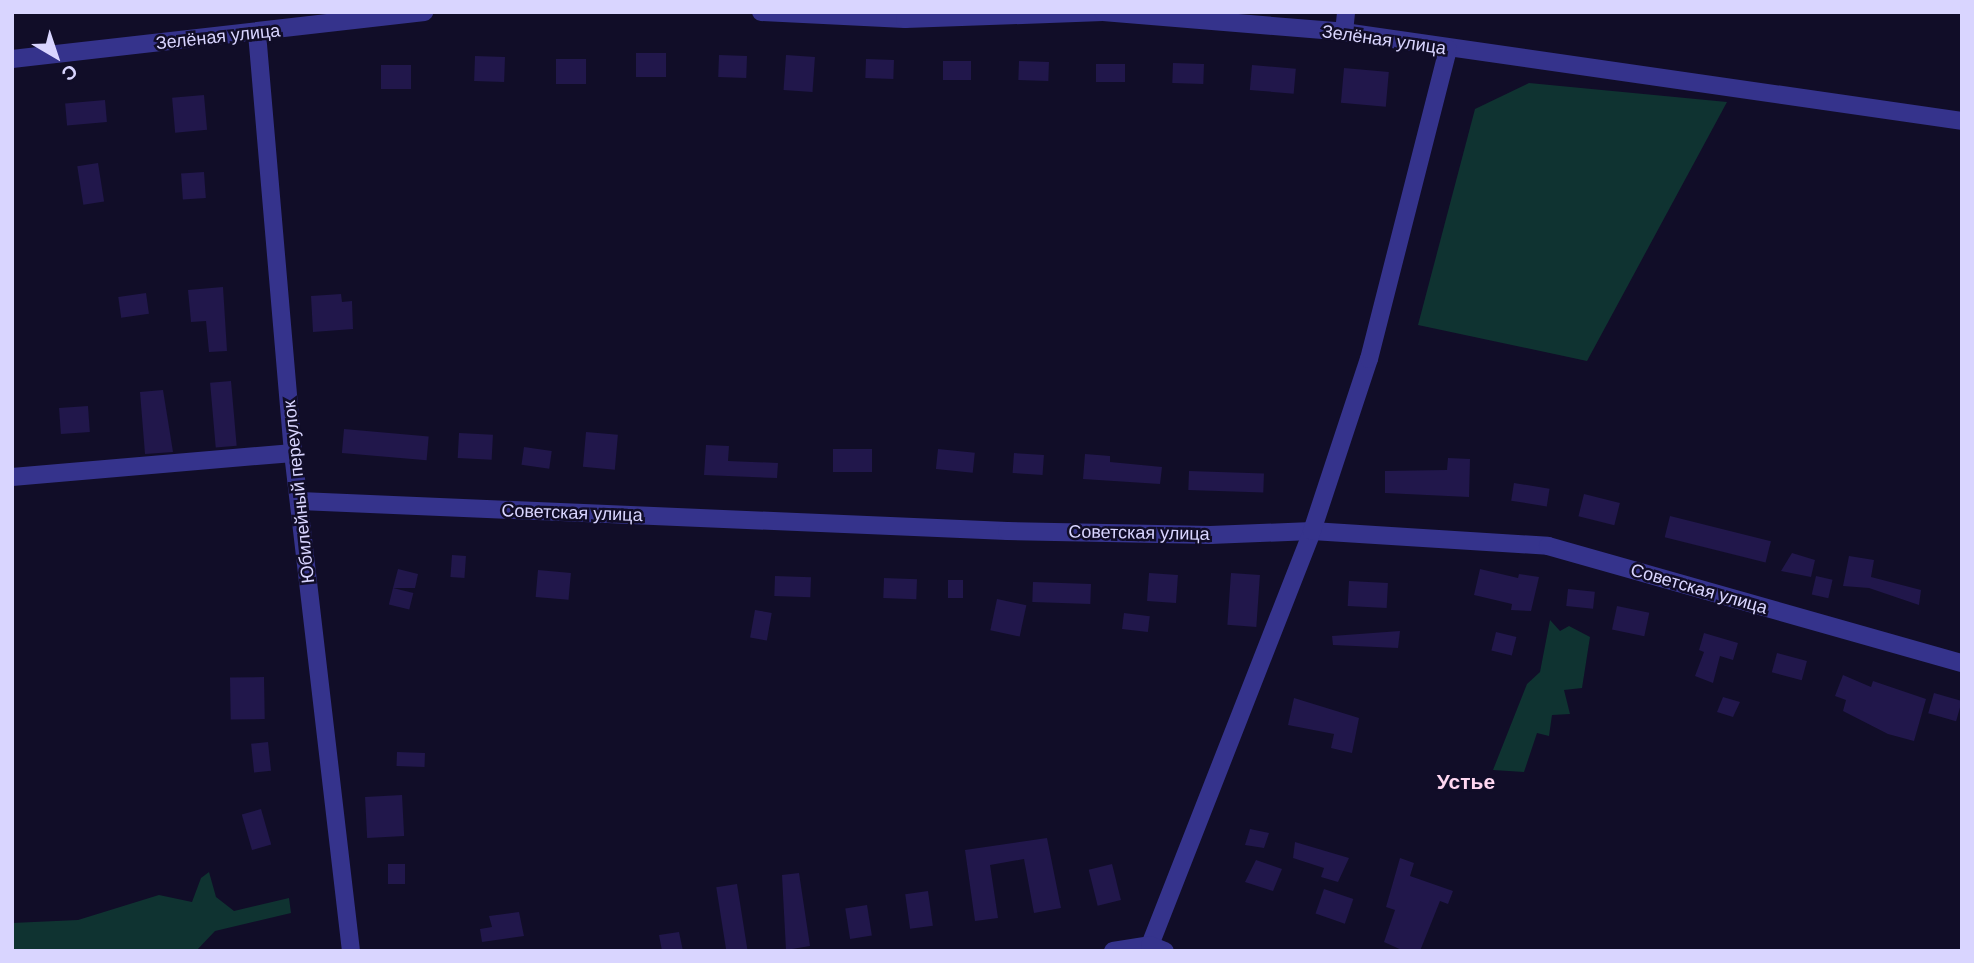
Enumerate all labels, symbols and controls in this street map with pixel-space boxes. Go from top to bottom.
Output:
street label: Зелёная улица [155,20,281,54]
north arrow [21,21,91,91]
street label: Зелёная улица [1321,21,1447,59]
text: С [58,60,81,85]
street label: Юбилейный переулок [279,399,319,585]
street label: Советская улица [501,500,643,526]
street label: Советская улица [1068,521,1210,545]
street label: Советская улица [1628,559,1770,619]
district label: Устье [1437,769,1495,795]

